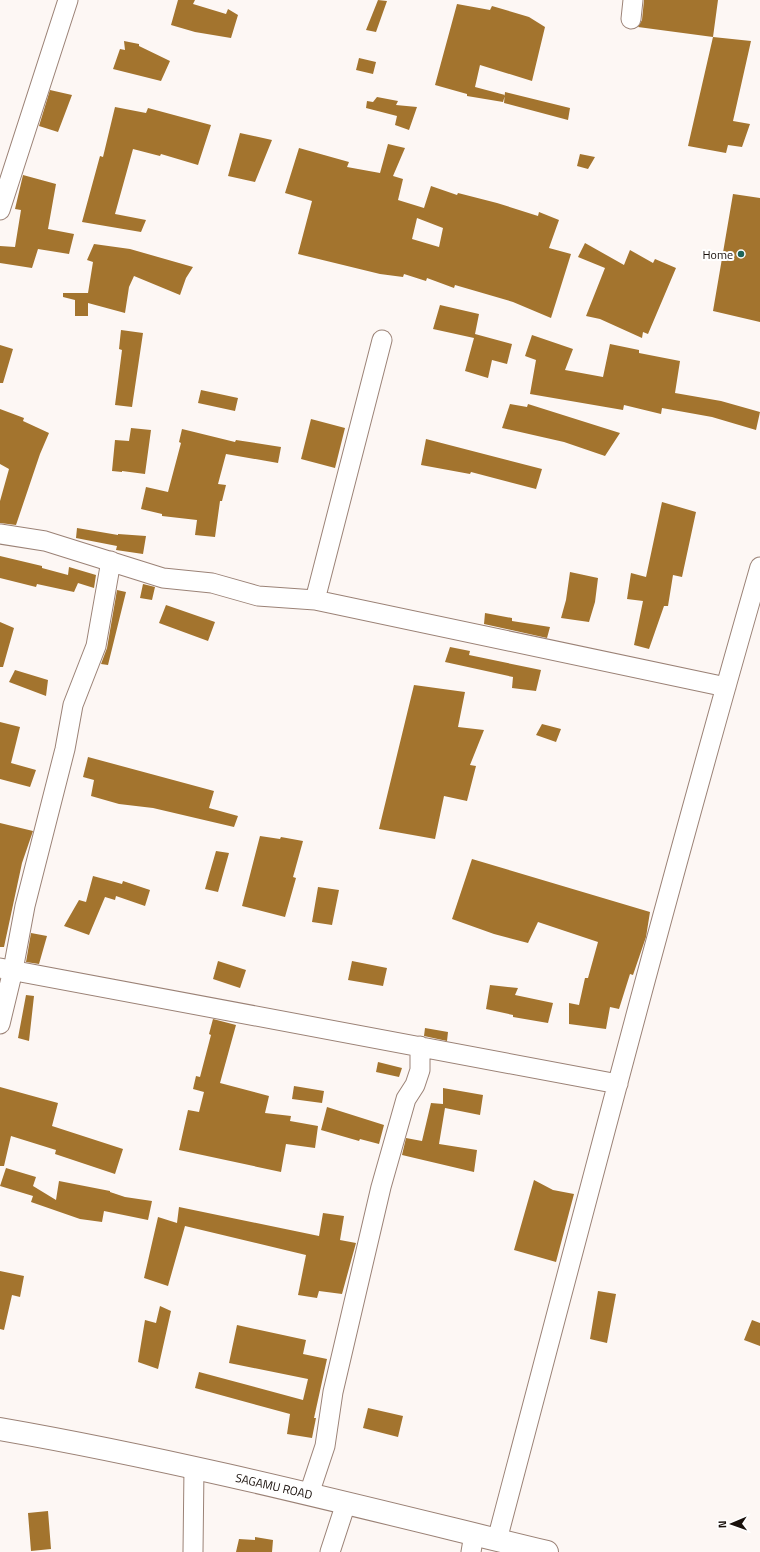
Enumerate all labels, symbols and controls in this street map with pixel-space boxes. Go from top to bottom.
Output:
place label: Home [703,245,733,264]
marker: Home [736,249,746,259]
street label: SAGAMU ROAD [234,1468,315,1504]
north arrow [712,1504,752,1544]
text: N [714,1520,730,1528]

